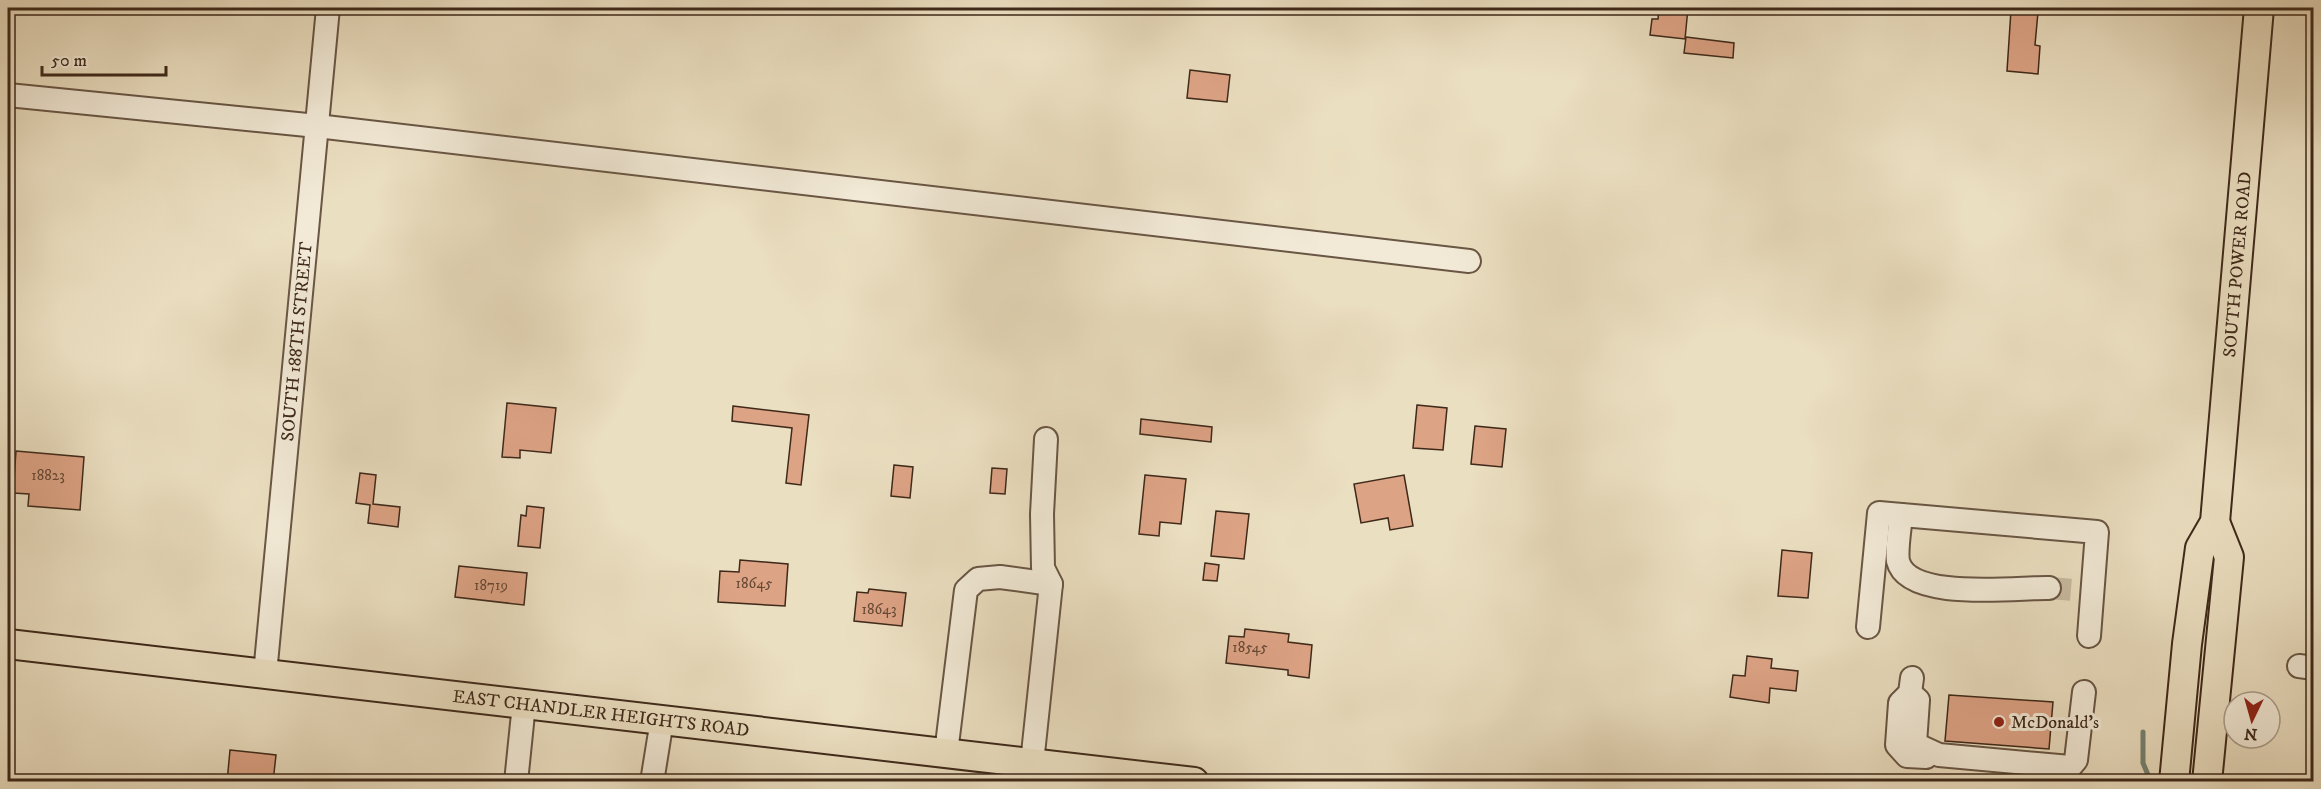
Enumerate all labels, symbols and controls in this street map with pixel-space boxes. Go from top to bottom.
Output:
scale bar [42,39,166,77]
text: 50 m [51,50,87,72]
street label: SOUTH POWER ROAD [2219,171,2257,358]
street label: SOUTH 188TH STREET [277,241,318,442]
house number: 18823 [31,466,65,485]
house number: 18645 [736,574,773,593]
house number: 18719 [474,576,508,595]
house number: 18643 [861,600,897,619]
house number: 18545 [1232,638,1268,657]
street label: EAST CHANDLER HEIGHTS ROAD [451,686,750,742]
north arrow [2222,690,2282,750]
place label: McDonald's [2011,712,2099,734]
marker: McDonald's [1992,715,2006,729]
text: N [2243,723,2258,744]

